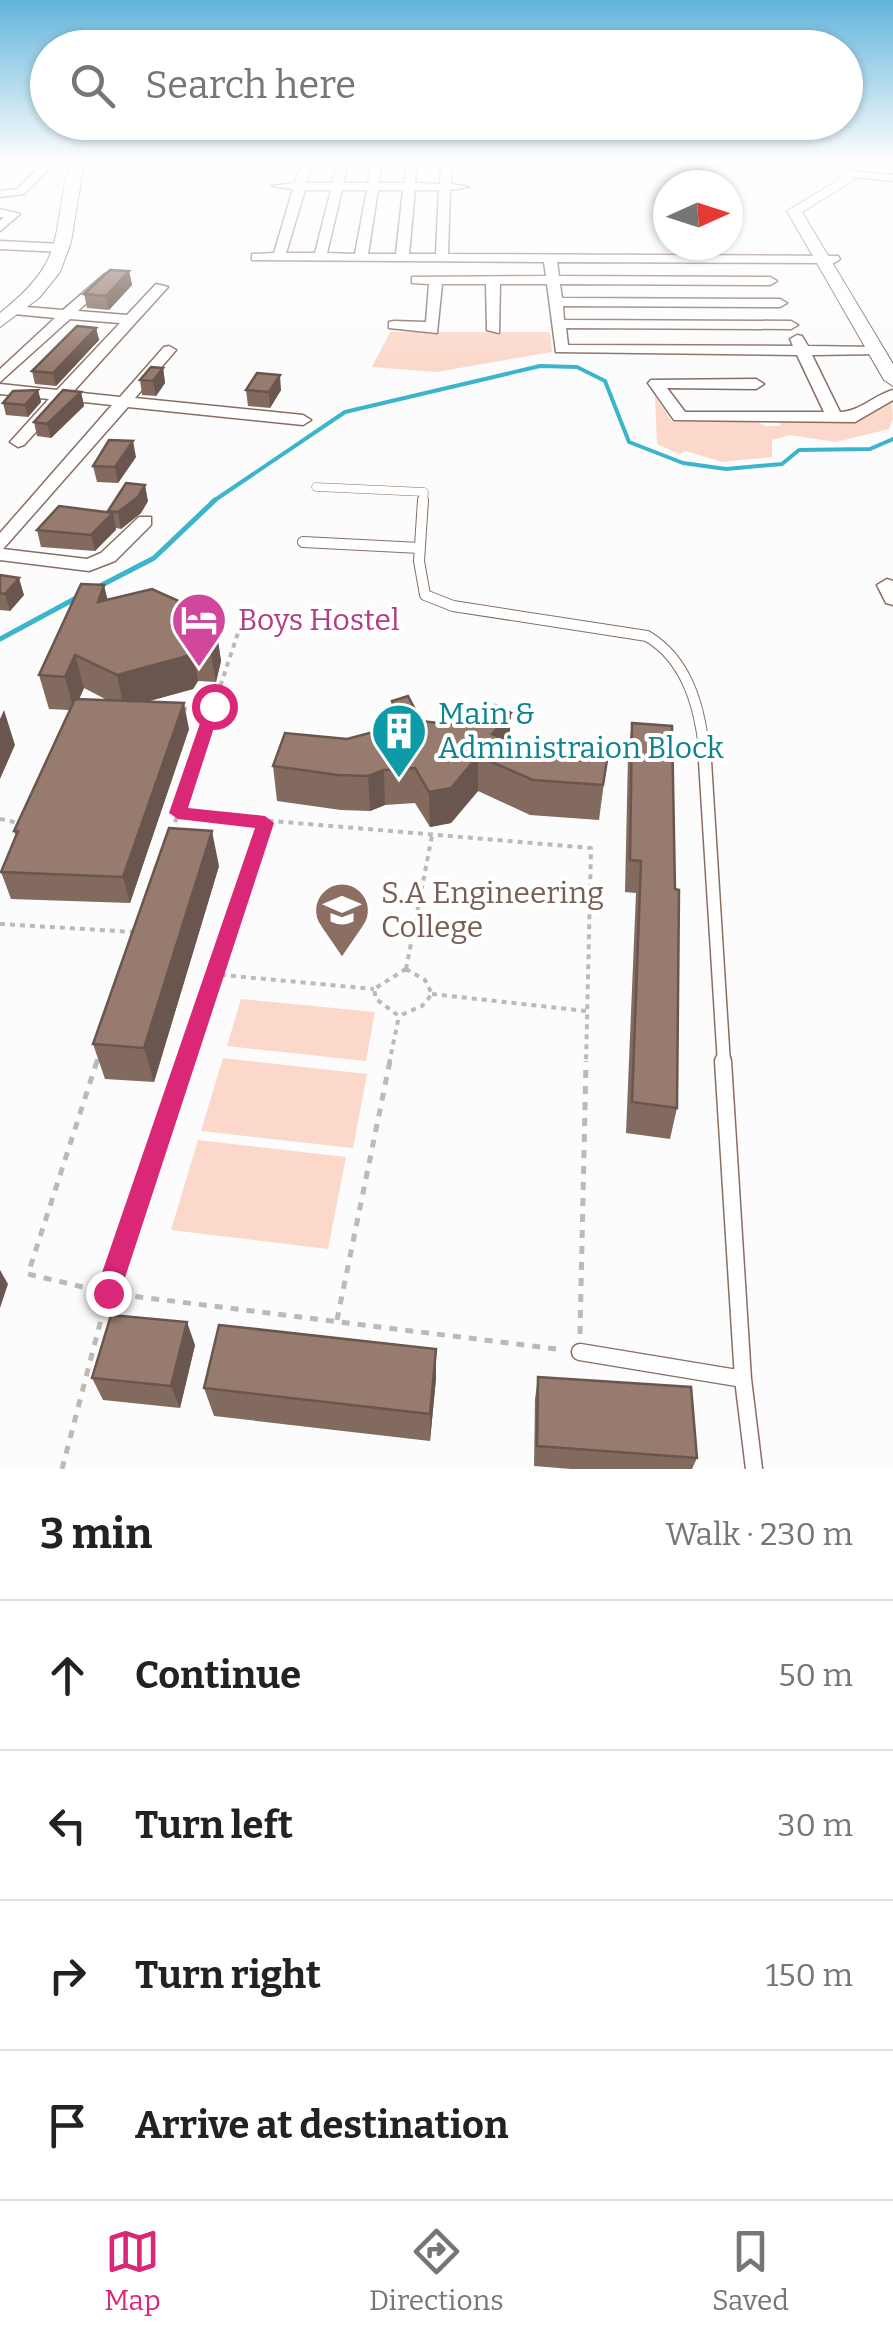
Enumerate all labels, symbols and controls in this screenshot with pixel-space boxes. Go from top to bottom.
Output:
search box [30,30,863,140]
icon: search [65,58,120,113]
text: Search here [145,62,356,108]
north arrow [653,170,743,260]
hotel icon: Boys Hostel [169,590,229,669]
place label: Boys Hostel [238,602,400,638]
route start [192,684,238,730]
place label: Main & Administraion Block [438,696,724,766]
building icon: Main & Administraion Block [369,701,429,780]
place label: S.A Engineering College [381,875,604,945]
school or university icon: S.A Engineering College [312,880,372,959]
route end [86,1271,132,1317]
text: 3 min [40,1509,152,1559]
text: Walk · 230 m [665,1515,853,1553]
icon: ahead [40,1648,95,1703]
text: Continue [135,1652,301,1698]
text: 50 m [778,1656,853,1694]
icon: left [40,1798,95,1853]
text: Turn left [135,1802,293,1848]
text: 30 m [777,1806,853,1844]
icon: right [40,1948,95,2003]
text: Turn right [135,1952,321,1998]
text: 150 m [765,1956,853,1994]
icon: arrive [40,2098,95,2153]
text: Arrive at destination [135,2102,508,2148]
tab: Map [104,2224,161,2317]
tab: Directions [369,2224,504,2317]
tab: Saved [712,2224,789,2317]

